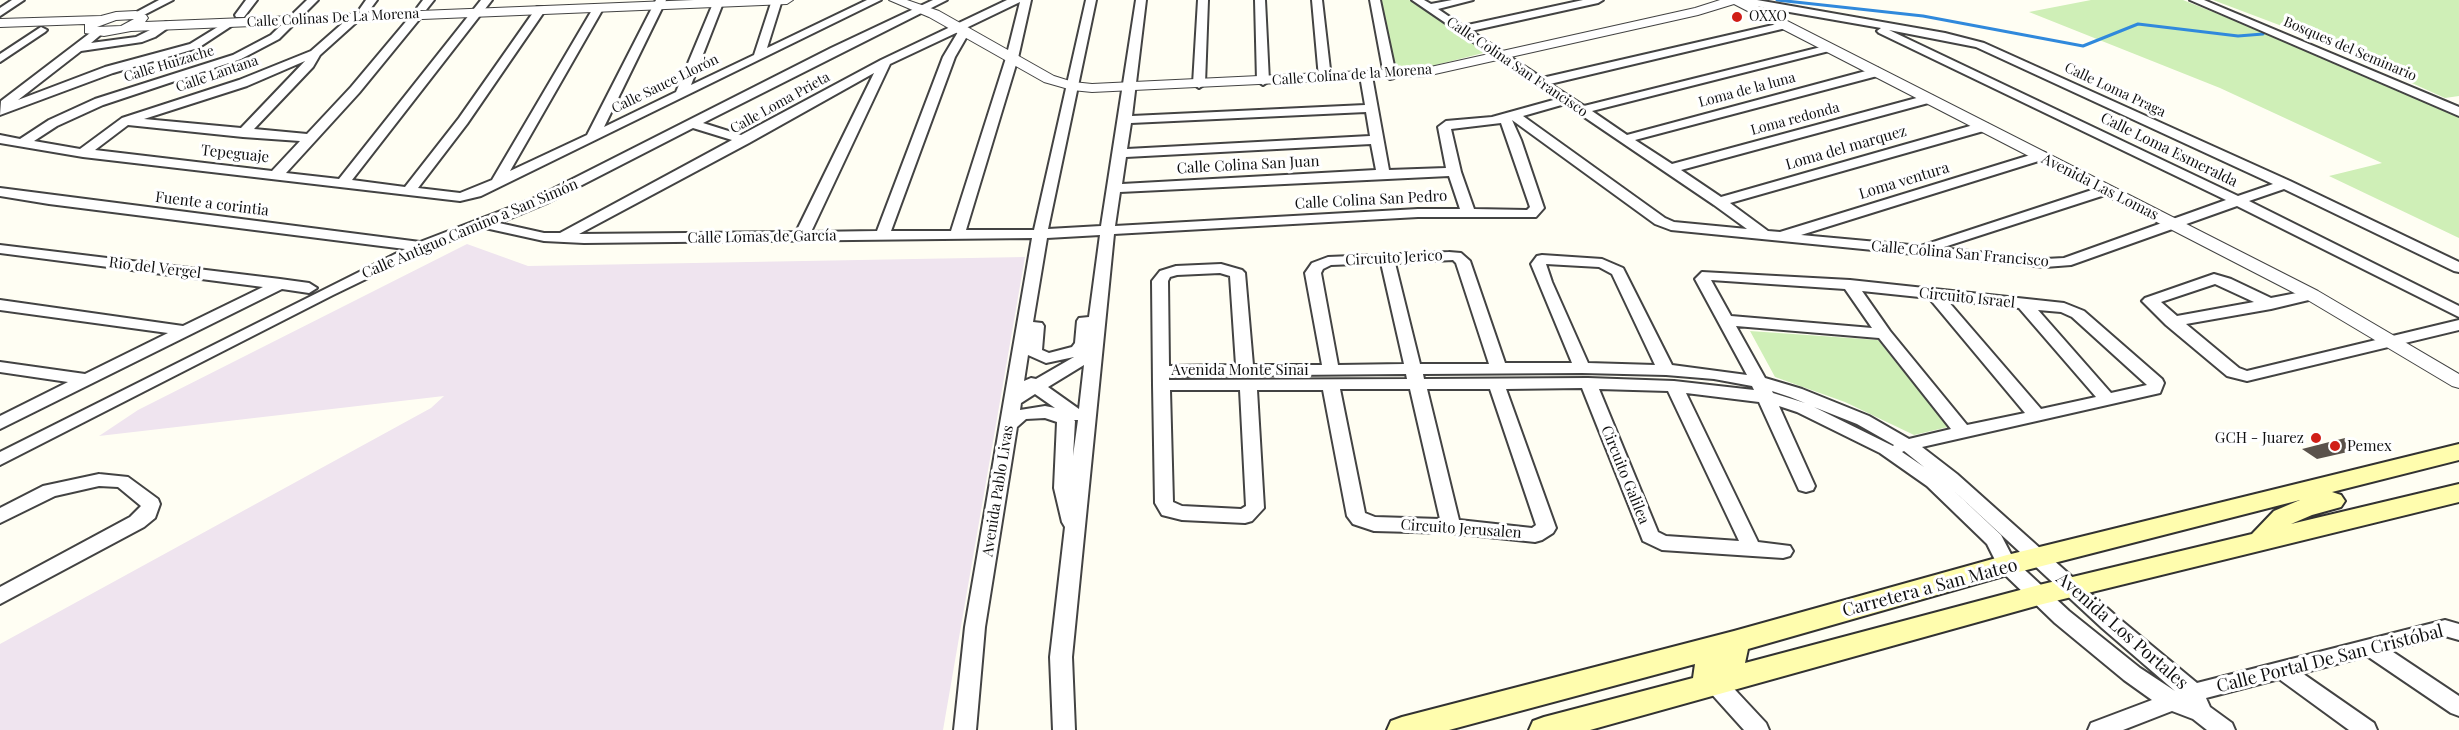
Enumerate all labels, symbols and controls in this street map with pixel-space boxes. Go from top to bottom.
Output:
street label: Calle Colinas De La Morena [246,5,420,31]
place label: OXXO [1749,9,1787,25]
marker: OXXO [1730,10,1744,24]
street label: Calle Colina San Francisco [1443,13,1591,121]
street label: Bosques del Seminario [2281,13,2419,85]
street label: Calle Huizache [122,42,216,86]
street label: Calle Sauce Llorón [609,51,721,117]
street label: Calle Lantana [174,52,260,96]
street label: Calle Loma Praga [2062,59,2168,121]
street label: Calle Colina de la Morena [1271,61,1433,89]
street label: Calle Loma Prieta [727,69,833,137]
street label: Loma de la luna [1697,69,1797,111]
street label: Loma redonda [1749,99,1841,139]
street label: Calle Loma Esmeralda [2097,109,2241,191]
street label: Loma del marquez [1783,122,1909,174]
street label: Tepeguaje [200,141,270,167]
street label: Avenida Las Lomas [2039,150,2161,224]
street label: Calle Colina San Juan [1176,152,1320,178]
street label: Loma ventura [1857,159,1951,203]
street label: Calle Antiguo Camino a San Simón [359,175,581,283]
street label: Calle Colina San Pedro [1294,187,1448,213]
street label: Fuente a corintia [154,188,270,220]
street label: Calle Lomas de García [687,227,837,247]
street label: Calle Colina San Francisco [1870,237,2050,271]
street label: Circuito Jerico [1345,246,1443,270]
street label: Rio del Vergel [108,253,202,283]
street label: Circuito Israel [1918,284,2016,312]
street label: Avenida Monte Sinai [1171,361,1309,379]
street label: Circuito Galilea [1597,423,1653,527]
street label: Avenida Pablo Livas [979,424,1017,558]
place label: GCH - Juarez [2215,429,2304,447]
marker: GCH - Juarez [2309,431,2323,445]
place label: Pemex [2347,437,2392,455]
marker: Pemex [2328,439,2342,453]
street label: Circuito Jerusalen [1400,516,1522,542]
street label: Carretera a San Mateo [1840,554,2020,622]
street label: Avenida Los Portales [2052,568,2192,694]
street label: Calle Portal De San Cristóbal [2214,620,2446,698]

